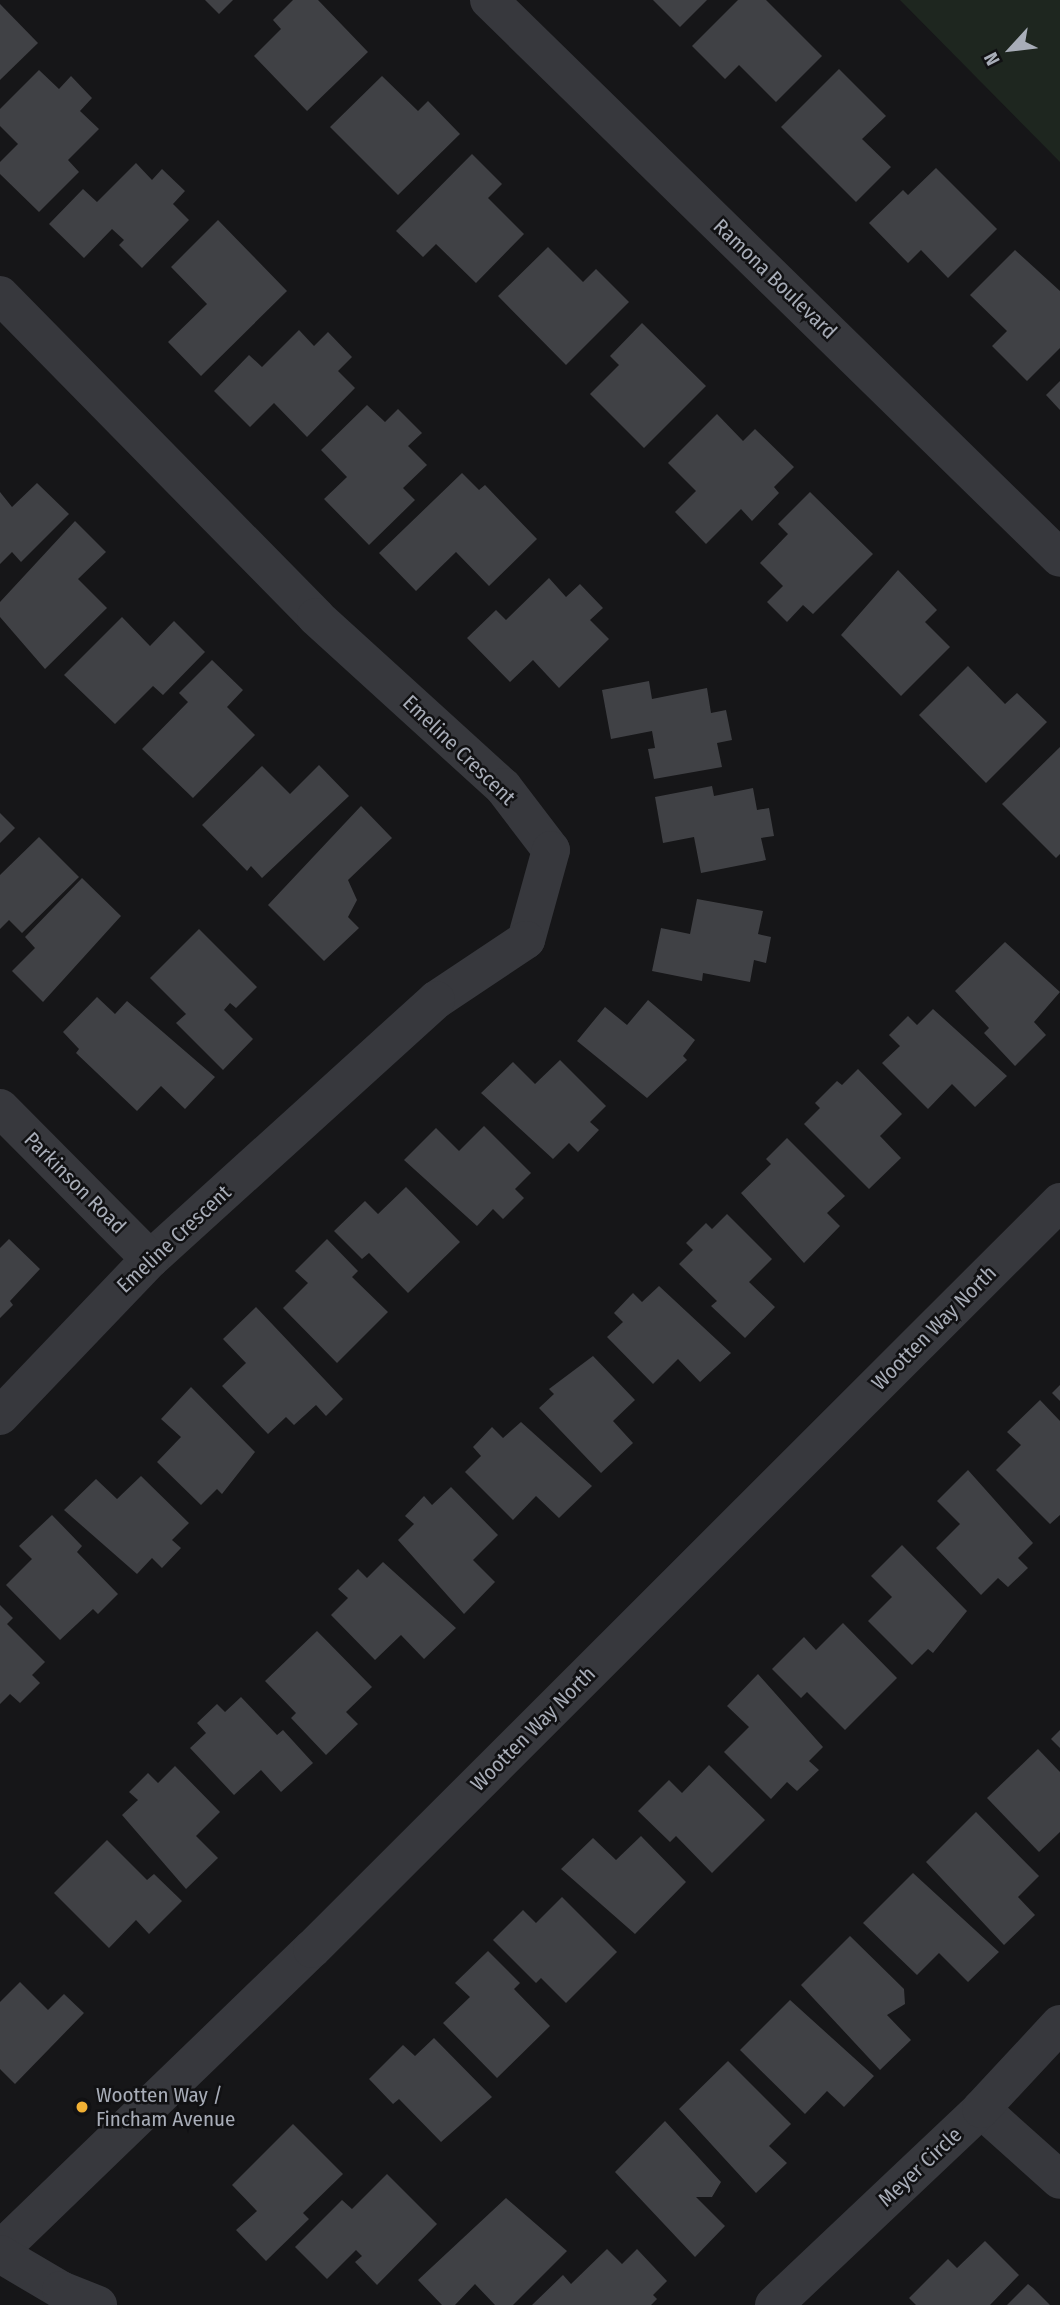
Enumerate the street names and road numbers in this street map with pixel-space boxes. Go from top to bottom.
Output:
street label: Ramona Boulevard [708,214,842,344]
street label: Emeline Crescent [397,690,521,810]
street label: Parkinson Road [19,1127,131,1239]
street label: Emeline Crescent [112,1180,236,1298]
street label: Wootten Way North [866,1260,1002,1396]
street label: Wootten Way North [465,1661,601,1797]
street label: Meyer Circle [873,2122,967,2212]

